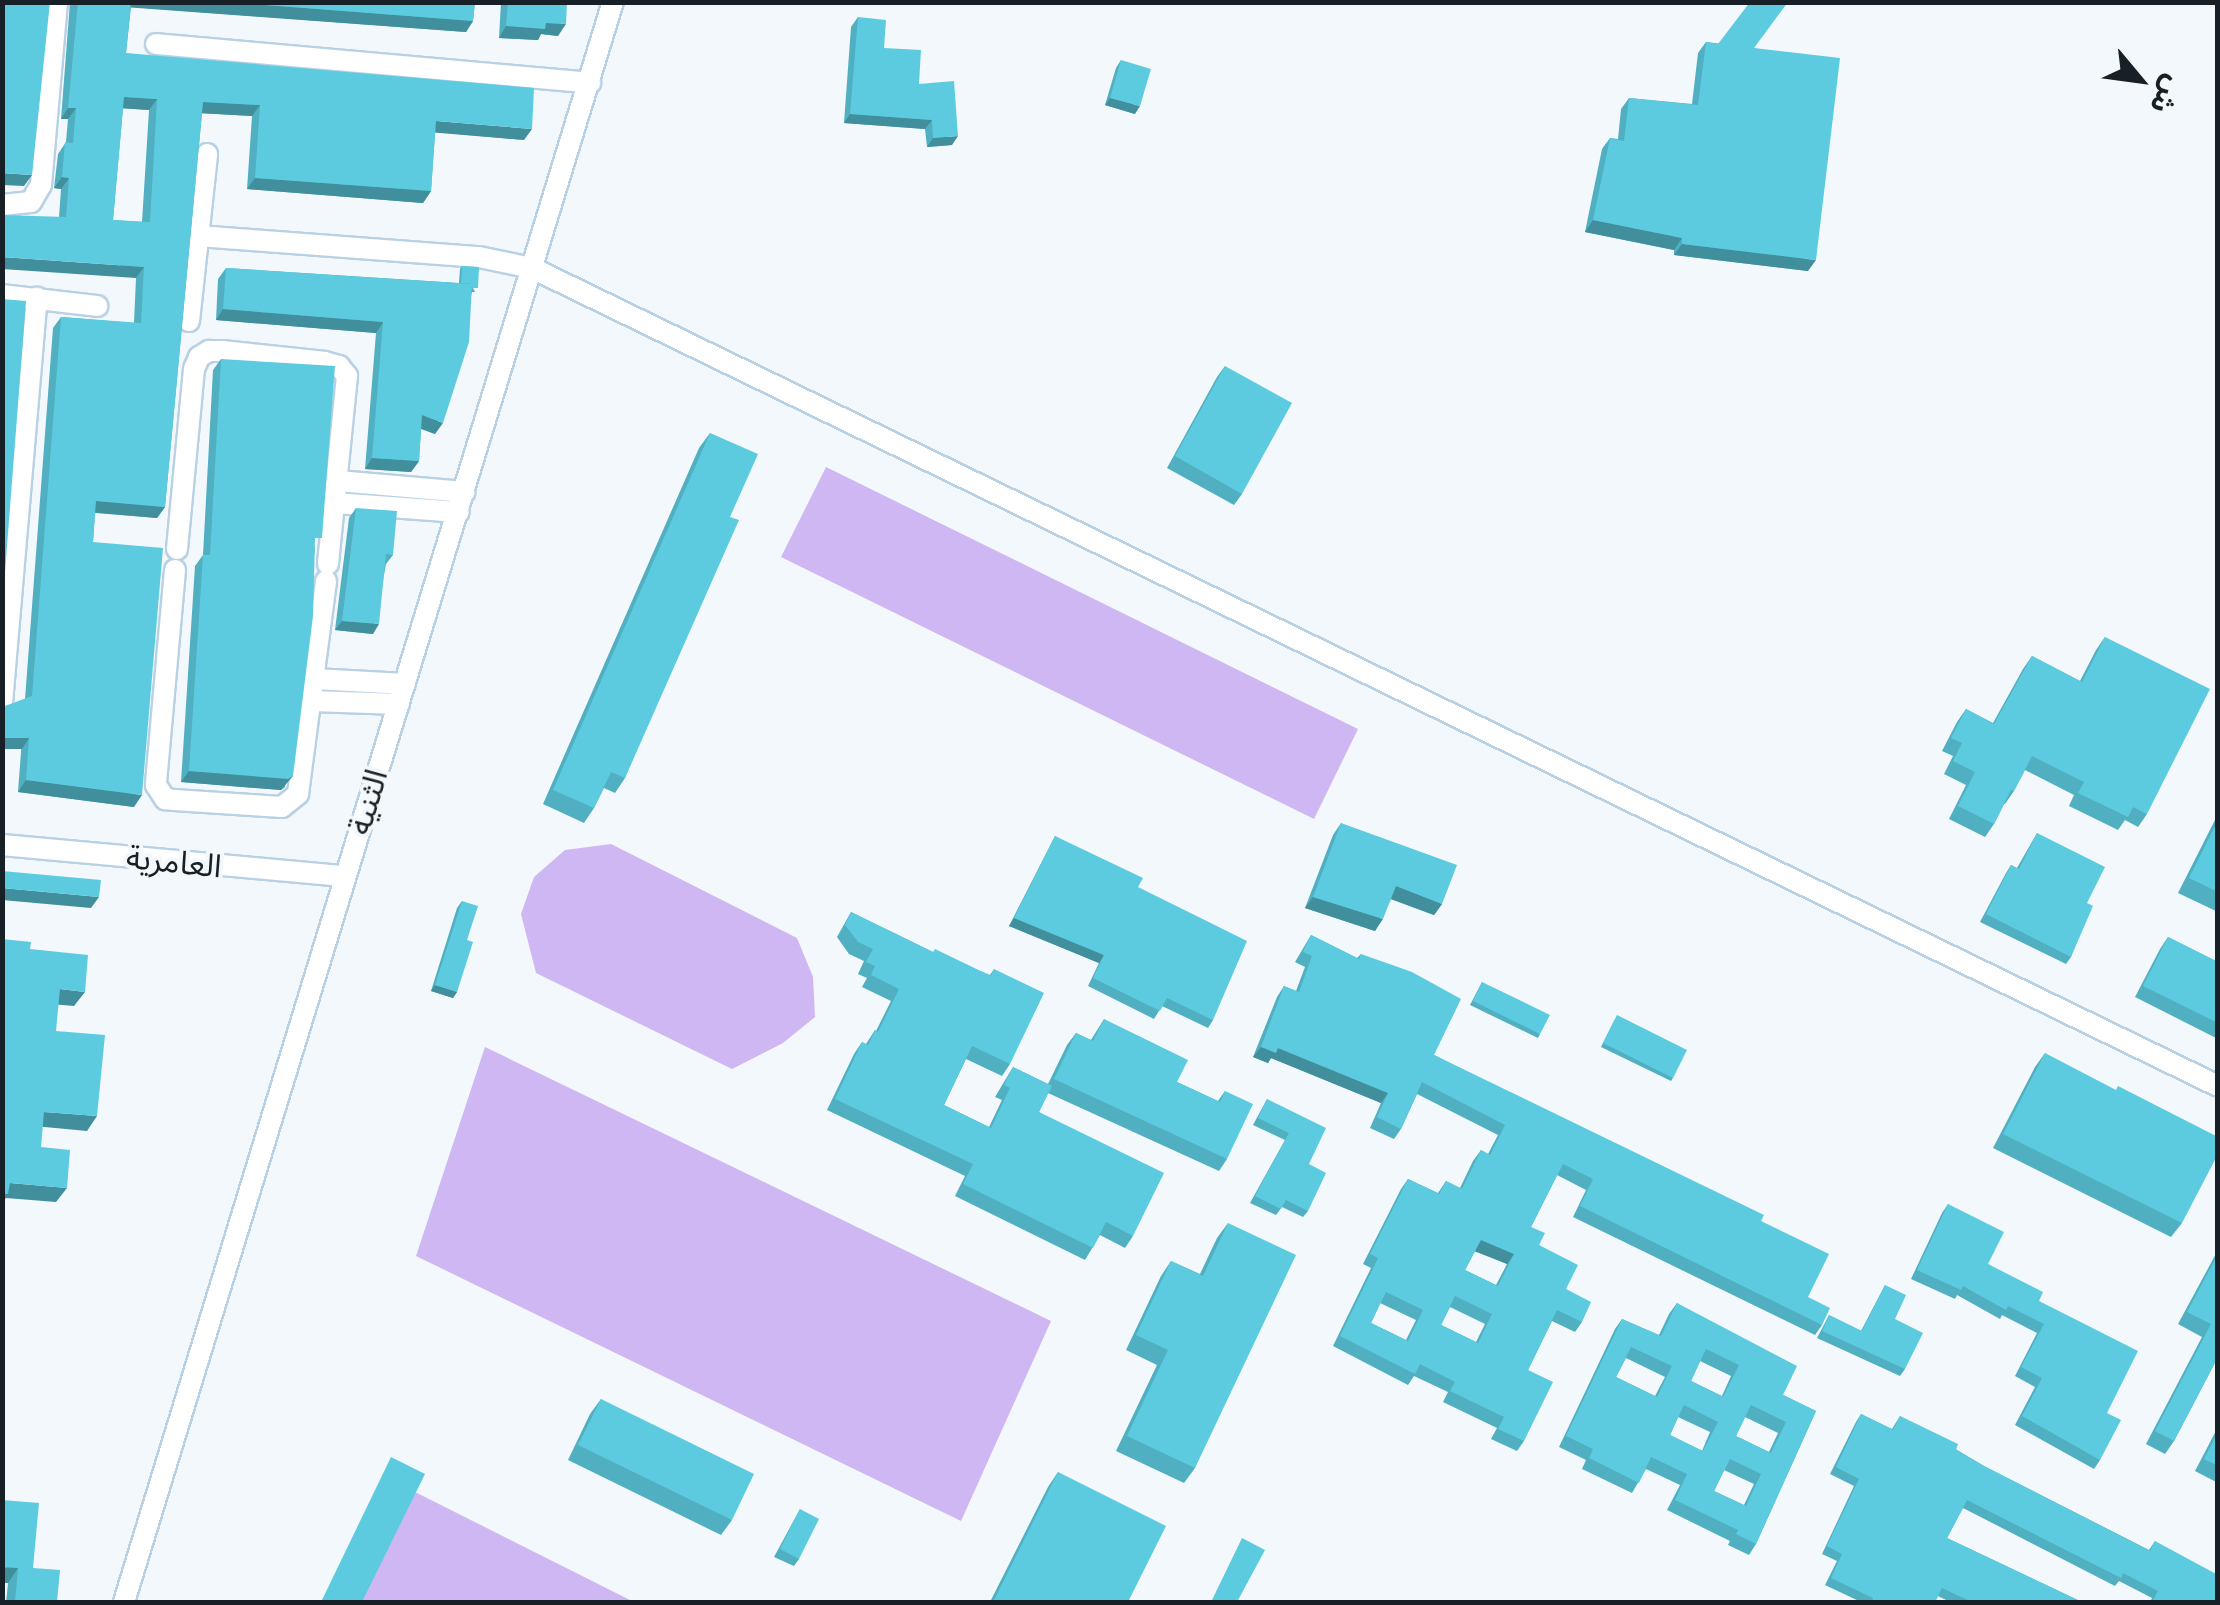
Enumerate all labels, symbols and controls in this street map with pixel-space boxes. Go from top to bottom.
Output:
north arrow [2090,30,2190,130]
text: ش [2143,70,2190,120]
street label: الثنية [340,765,396,839]
street label: العامرية [124,838,224,886]

